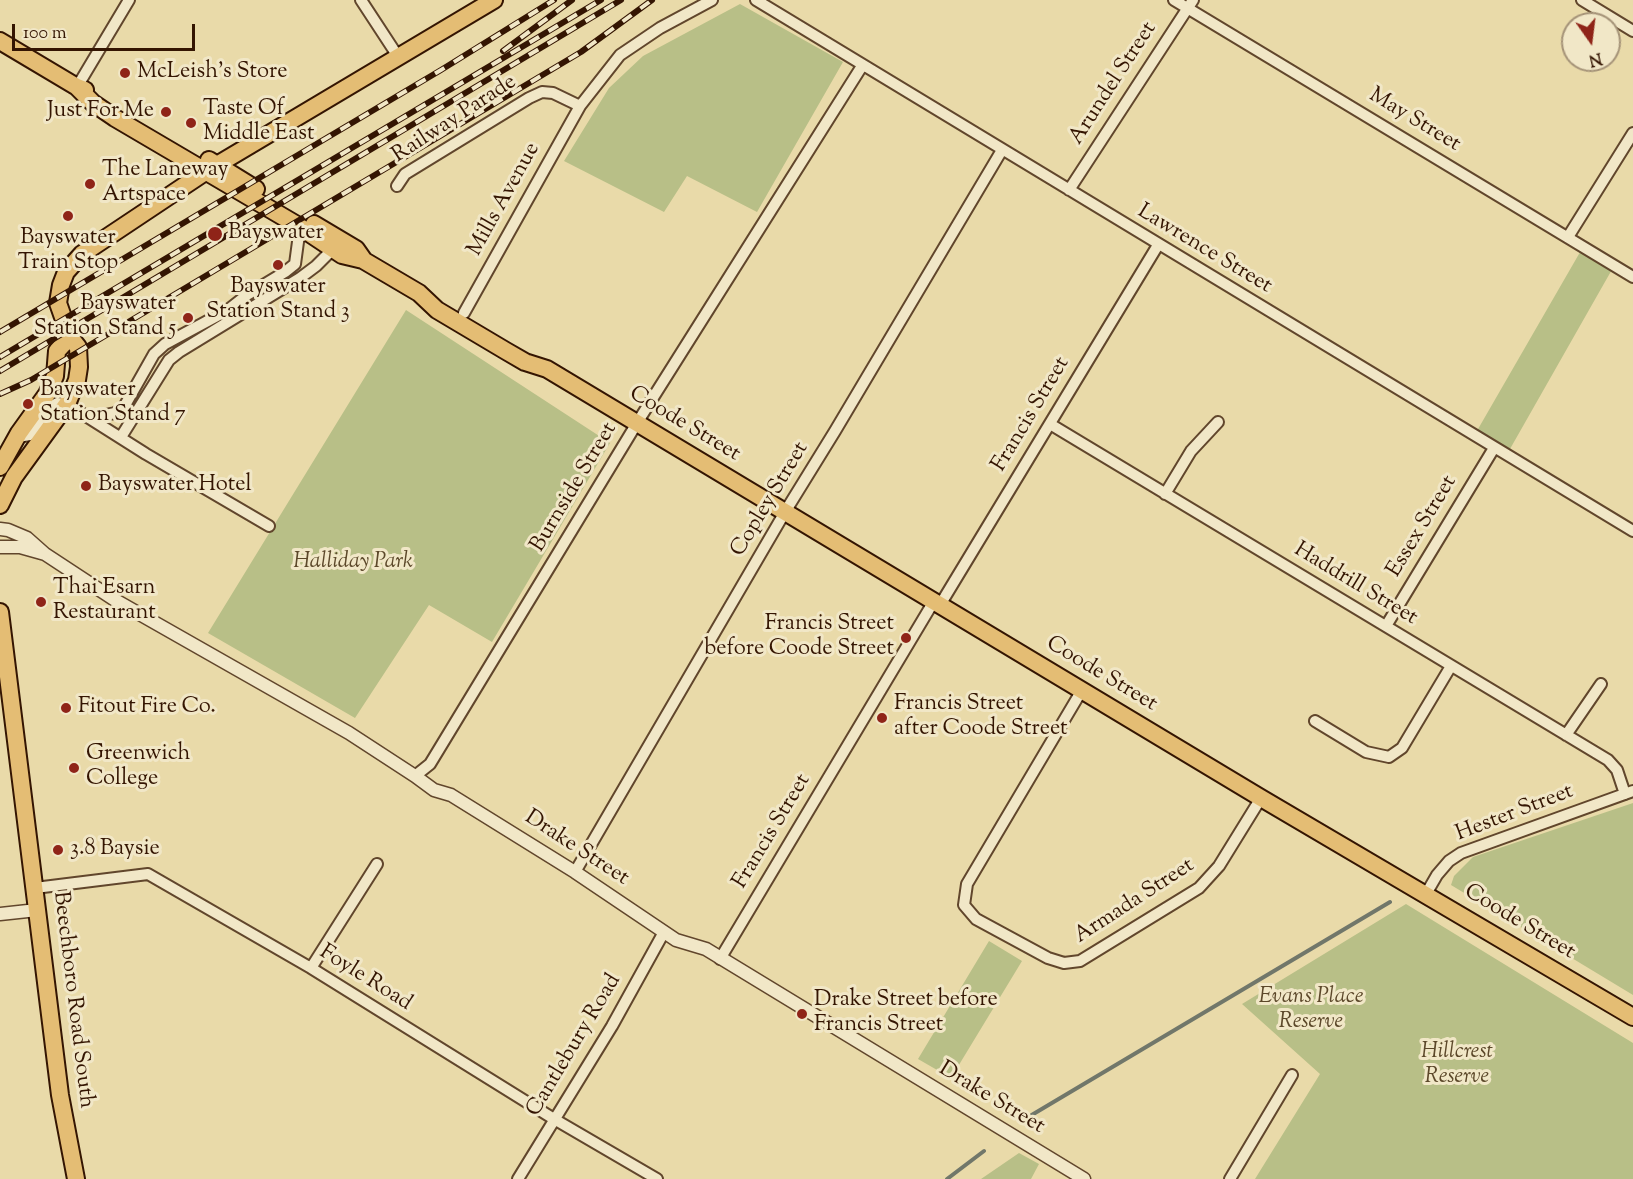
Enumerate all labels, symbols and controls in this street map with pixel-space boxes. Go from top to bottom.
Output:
scale bar [15,12,198,50]
north arrow [1561,12,1621,72]
street label: Arundel Street [1065,18,1163,150]
text: 100 m [23,21,67,47]
text: N [1586,45,1604,71]
place label: McLeish's Store [137,60,288,86]
marker: McLeish's Store [118,66,132,80]
street label: Railway Parade [388,70,522,170]
street label: May Street [1363,83,1465,159]
place label: Taste Of Middle East [203,97,314,148]
place label: Just For Me [47,99,154,125]
marker: Just For Me [159,105,173,119]
marker: Taste Of Middle East [184,116,198,130]
street label: Mills Avenue [463,139,547,261]
place label: The Laneway Artspace [102,158,228,210]
marker: The Laneway Artspace [83,177,97,191]
street label: Lawrence Street [1132,199,1276,301]
marker: Bayswater Train Stop [61,209,75,223]
place label: Bayswater [228,221,324,247]
marker: Bayswater [206,225,224,243]
place label: Bayswater Train Stop [18,226,118,278]
marker: Bayswater Station Stand 3 [271,258,285,272]
place label: Bayswater Station Stand 3 [206,275,350,326]
place label: Bayswater Station Stand 5 [34,292,176,344]
marker: Bayswater Station Stand 5 [181,311,195,325]
street label: Francis Street [987,353,1077,477]
place label: Bayswater Station Stand 7 [40,378,186,430]
street label: Coode Street [624,381,744,469]
marker: Bayswater Station Stand 7 [21,397,35,411]
street label: Burnside Street [526,418,624,558]
street label: Copley Street [726,438,816,562]
street label: Essex Street [1382,471,1464,583]
place label: Bayswater Hotel [98,473,252,499]
marker: Bayswater Hotel [79,479,93,493]
street label: Haddrill Street [1288,538,1422,632]
park label: Halliday Park [293,550,413,576]
place label: Thai Esarn Restaurant [53,576,156,628]
marker: Thai Esarn Restaurant [34,595,48,609]
place label: Francis Street before Coode Street [704,612,894,664]
marker: Francis Street before Coode Street [899,631,913,645]
street label: Coode Street [1041,631,1161,719]
place label: Francis Street after Coode Street [894,692,1068,744]
place label: Fitout Fire Co. [78,695,216,721]
marker: Fitout Fire Co. [59,701,73,715]
marker: Francis Street after Coode Street [875,711,889,725]
place label: Greenwich College [86,742,190,794]
marker: Greenwich College [67,761,81,775]
street label: Francis Street [728,770,818,894]
street label: Hester Street [1452,779,1578,849]
street label: Drake Street [519,805,633,893]
place label: 3.8 Baysie [70,837,160,863]
marker: 3.8 Baysie [51,843,65,857]
street label: Armada Street [1070,853,1200,951]
street label: Coode Street [1459,879,1579,967]
street label: Beechboro Road South [46,890,98,1110]
street label: Foyle Road [314,940,416,1018]
street label: Cantlebury Road [522,970,628,1122]
park label: Evans Place Reserve [1258,985,1364,1036]
place label: Drake Street before Francis Street [814,988,998,1040]
marker: Drake Street before Francis Street [795,1007,809,1021]
park label: Hillcrest Reserve [1421,1040,1493,1092]
street label: Drake Street [933,1057,1049,1141]

